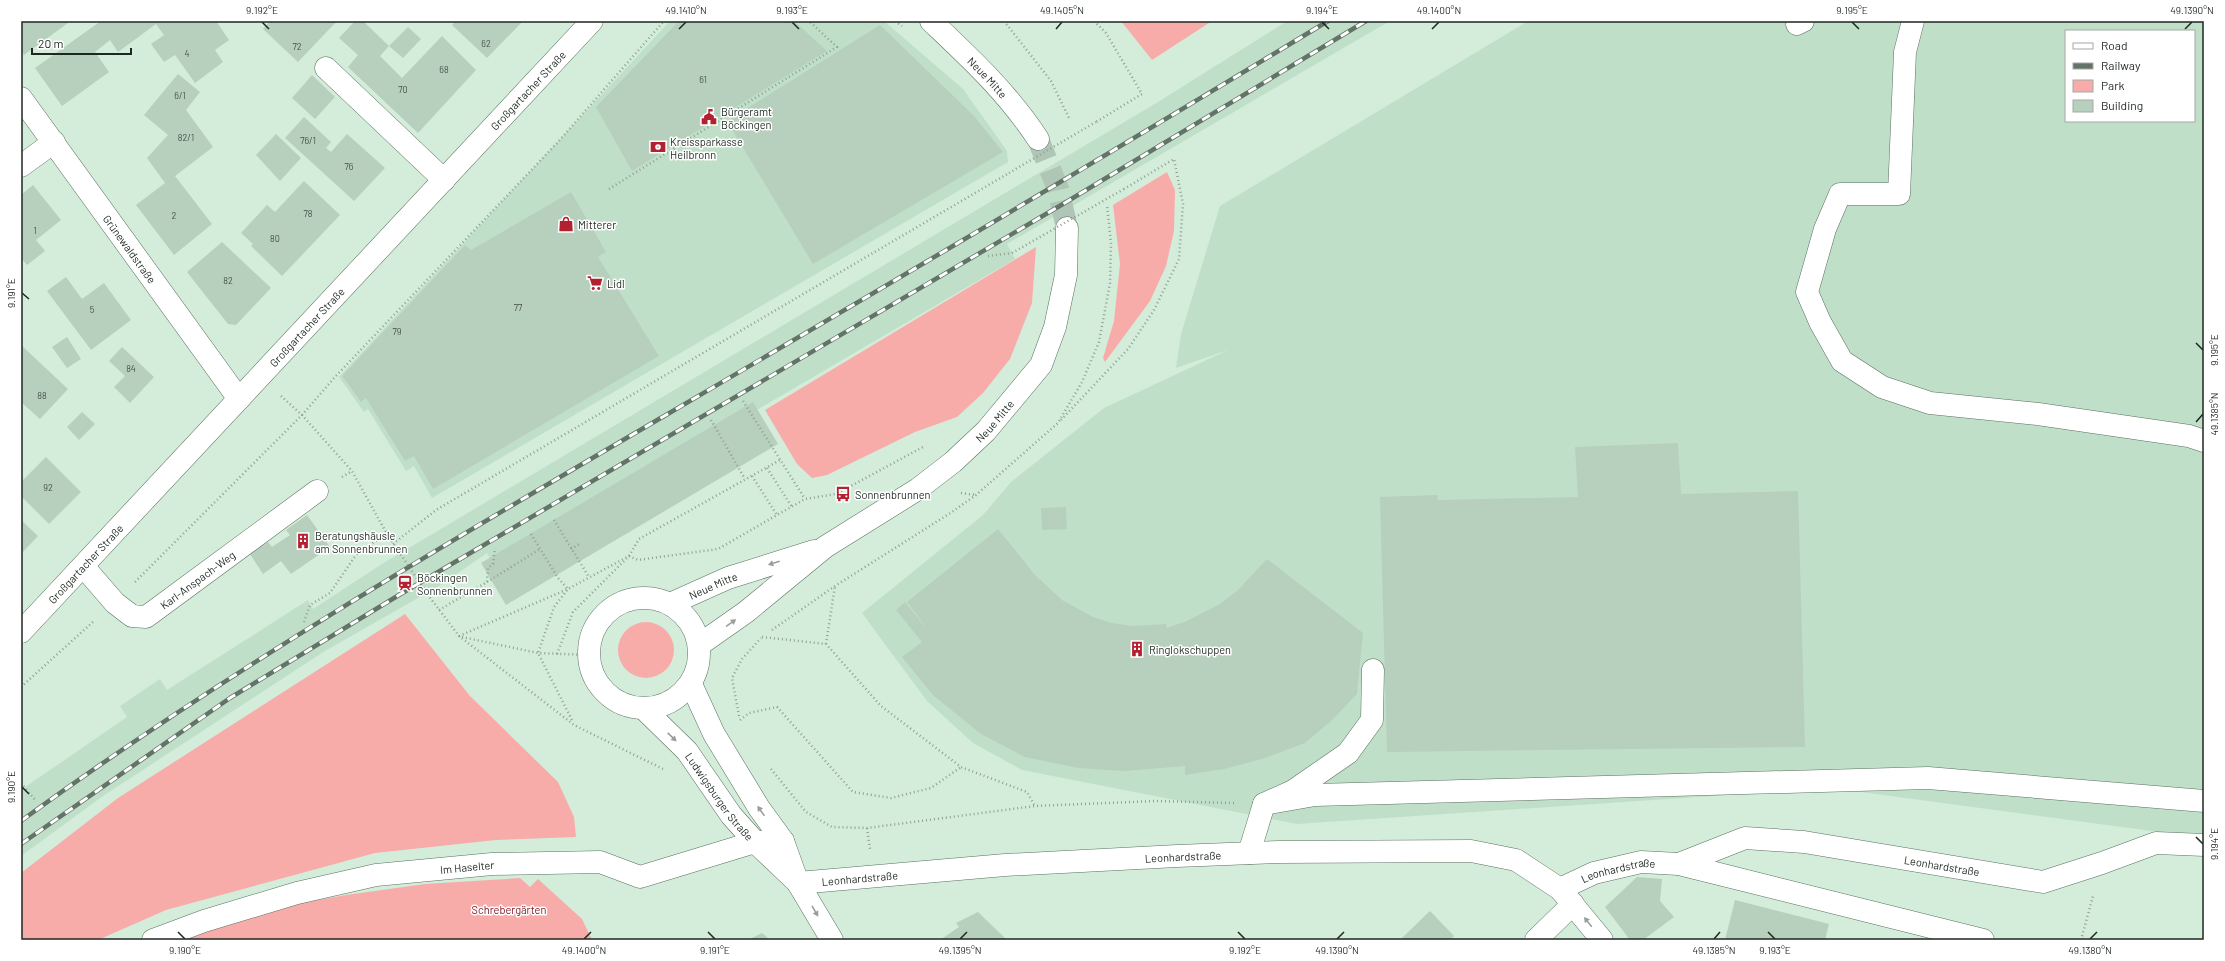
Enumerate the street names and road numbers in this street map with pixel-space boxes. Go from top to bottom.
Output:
street label: Großgartacher Straße [487,47,568,132]
street label: Neue Mitte [966,54,1010,100]
street label: Grünewaldstraße [101,212,159,285]
street label: Großgartacher Straße [266,284,347,369]
street label: Neue Mitte [972,397,1016,444]
street label: Großgartacher Straße [45,521,125,606]
street label: Karl-Anspach-Weg [157,547,237,611]
street label: Neue Mitte [687,569,739,601]
street label: Ludwigsburger Straße [683,750,757,843]
street label: Leonhardstraße [1144,848,1222,864]
street label: Leonhardstraße [1903,852,1981,878]
street label: Leonhardstraße [1579,855,1656,885]
street label: Im Haselter [439,857,494,875]
street label: Leonhardstraße [821,868,899,887]

